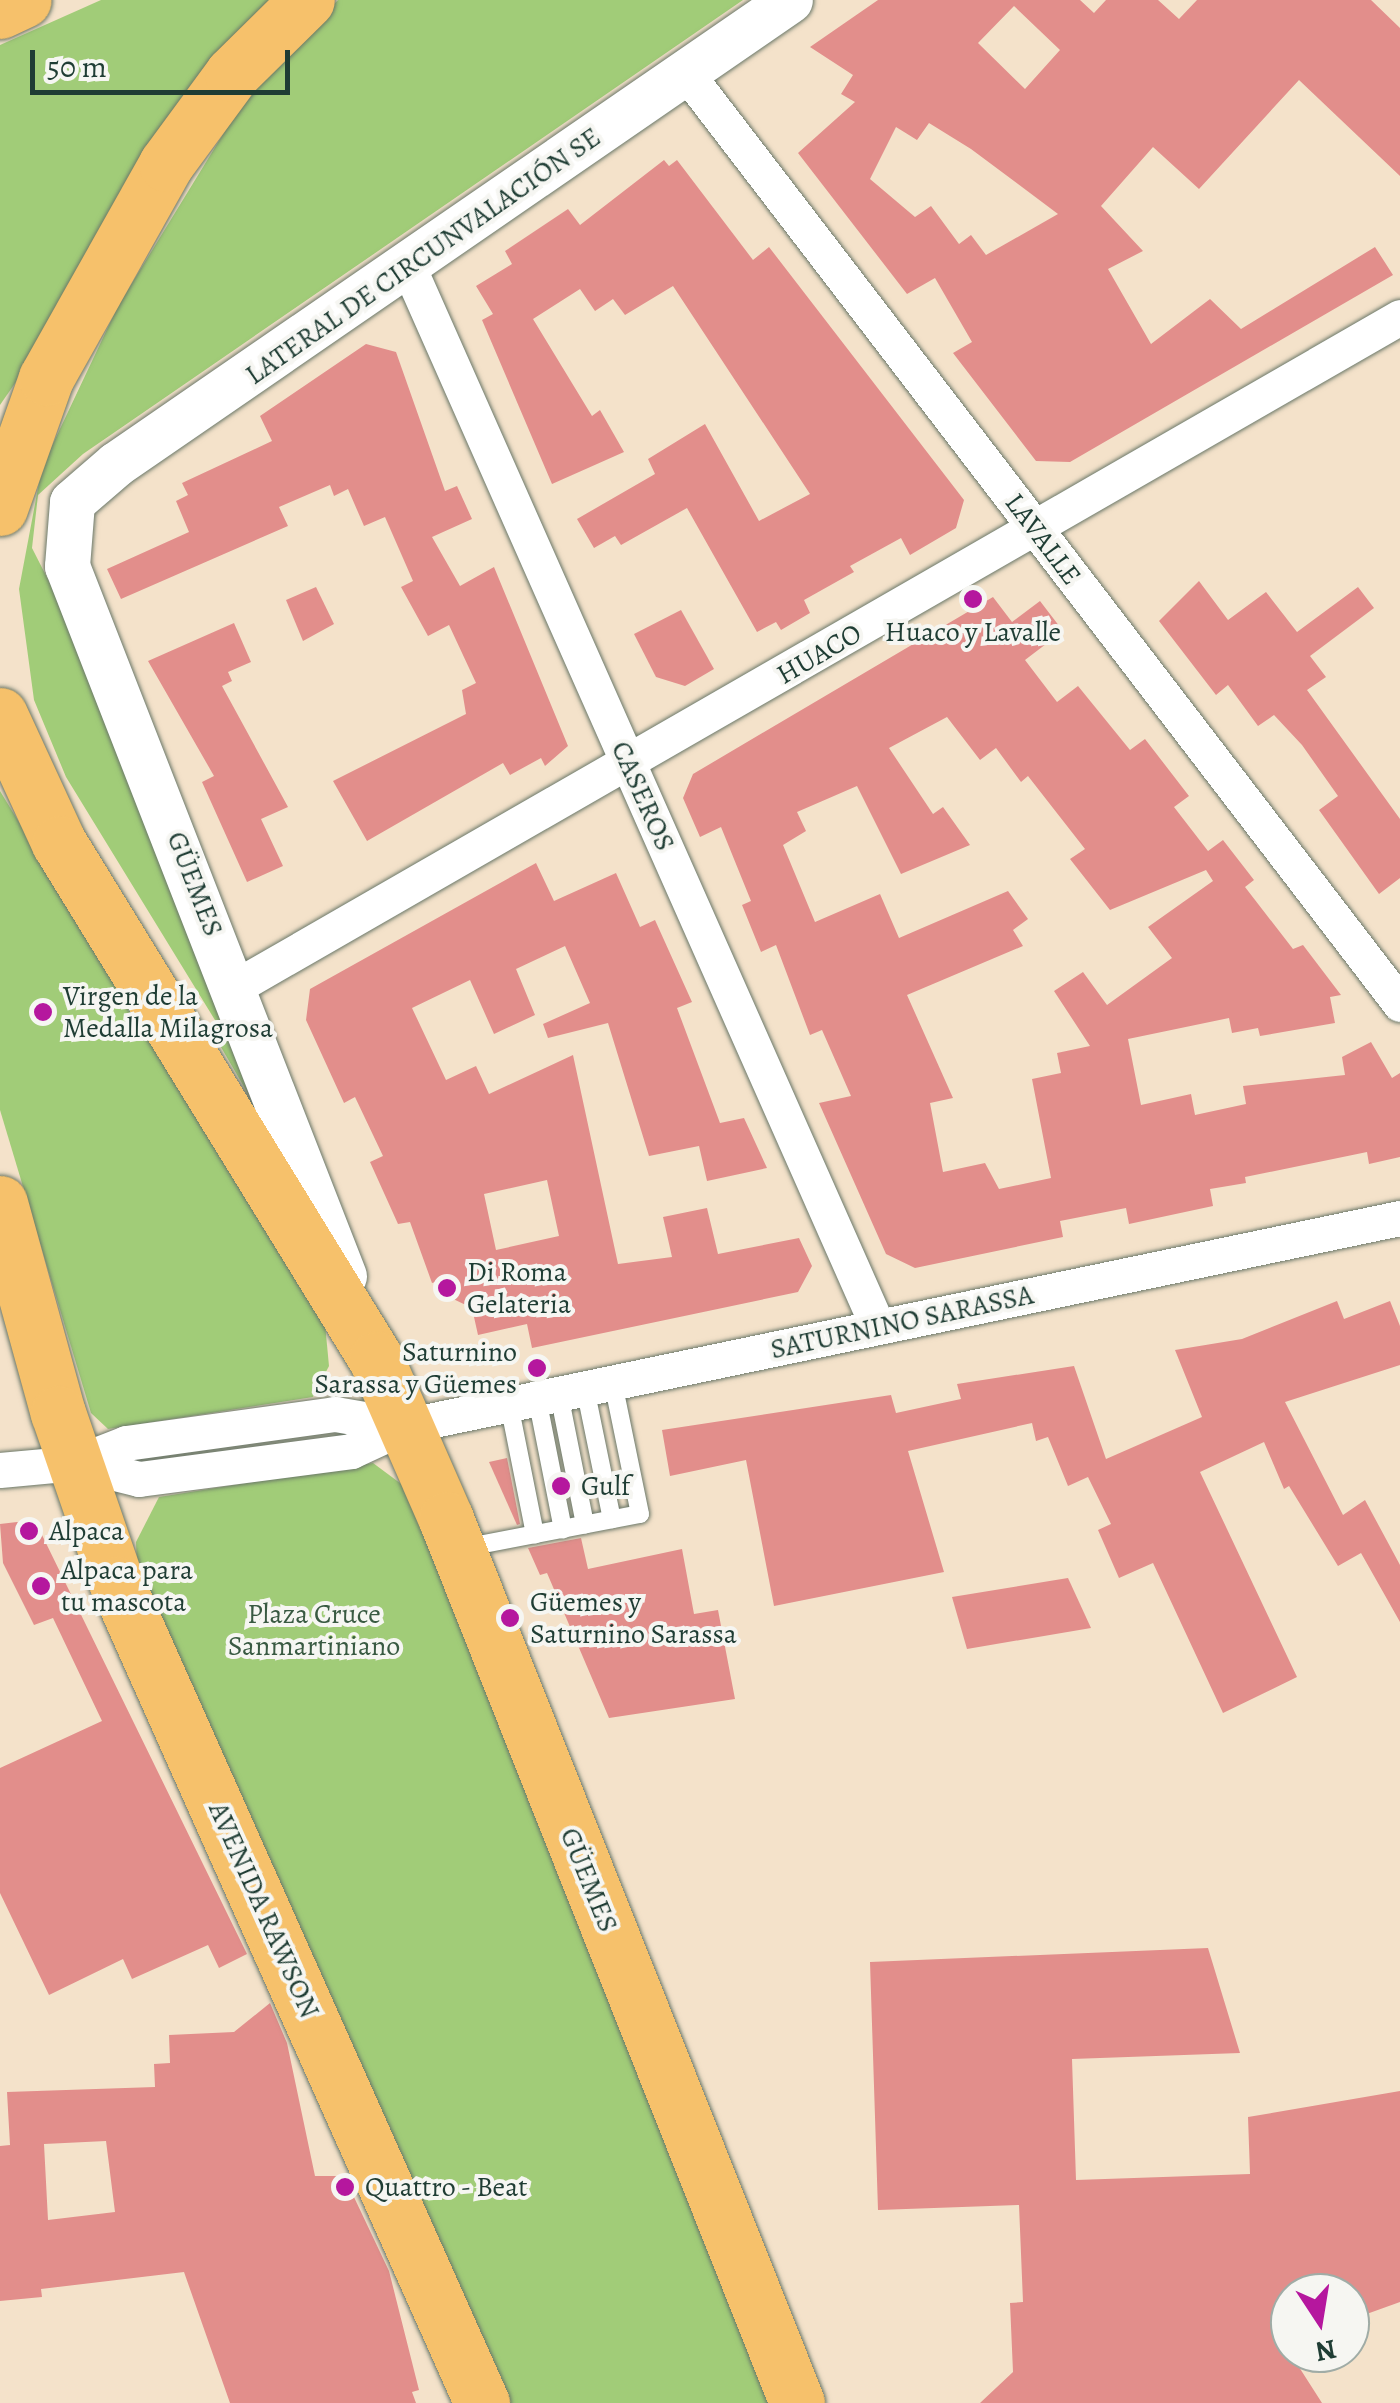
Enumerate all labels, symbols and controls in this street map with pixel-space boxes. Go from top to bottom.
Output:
scale bar [35,30,295,92]
text: 50 m [47,47,107,87]
street label: LATERAL DE CIRCUNVALACIÓN SE [239,120,607,392]
street label: LAVALLE [998,487,1088,591]
marker: Huaco y Lavalle [962,588,984,610]
place label: Huaco y Lavalle [885,615,1061,649]
street label: HUACO [771,616,867,692]
street label: CASEROS [604,736,682,856]
street label: GÜEMES [160,827,230,941]
place label: Virgen de la Medalla Milagrosa [63,979,273,1045]
marker: Virgen de la Medalla Milagrosa [32,1001,54,1023]
place label: Di Roma Gelateria [467,1255,571,1321]
marker: Di Roma Gelateria [436,1277,458,1299]
street label: SATURNINO SARASSA [767,1278,1037,1366]
place label: Saturnino Sarassa y Güemes [314,1335,517,1401]
marker: Saturnino Sarassa y Güemes [526,1357,548,1379]
place label: Gulf [581,1469,630,1503]
marker: Gulf [550,1475,572,1497]
place label: Alpaca [49,1514,124,1548]
marker: Alpaca [18,1520,40,1542]
place label: Alpaca para tu mascota [61,1553,193,1619]
marker: Alpaca para tu mascota [30,1575,52,1597]
place label: Güemes y Saturnino Sarassa [530,1585,737,1651]
park label: Plaza Cruce Sanmartiniano [228,1597,400,1663]
marker: Güemes y Saturnino Sarassa [499,1607,521,1629]
street label: AVENIDA RAWSON [201,1797,327,2023]
street label: GÜEMES [553,1823,625,1937]
place label: Quattro - Beat [365,2170,529,2204]
marker: Quattro - Beat [334,2176,356,2198]
north arrow [1270,2273,1370,2373]
text: N [1312,2330,1340,2371]

